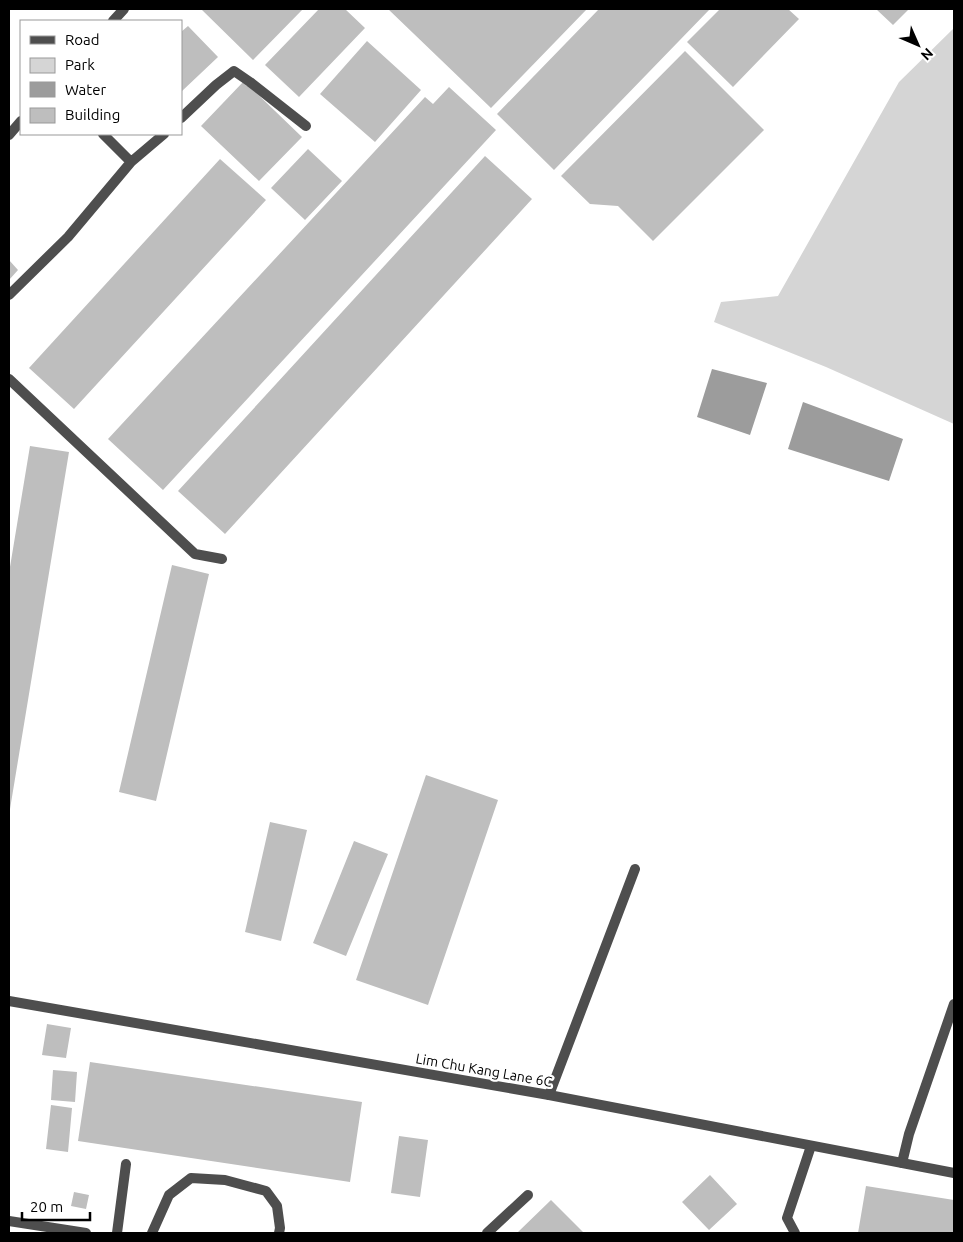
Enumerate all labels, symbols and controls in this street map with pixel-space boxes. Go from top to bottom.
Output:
legend [20,20,182,135]
north arrow [893,20,943,70]
text: Road [65,31,100,48]
text: N [918,45,937,64]
text: Park [65,56,95,73]
text: Water [65,81,106,98]
text: Building [65,106,120,123]
street label: Lim Chu Kang Lane 6C [415,1050,554,1090]
scale bar [22,1190,90,1222]
text: 20 m [30,1198,63,1215]

